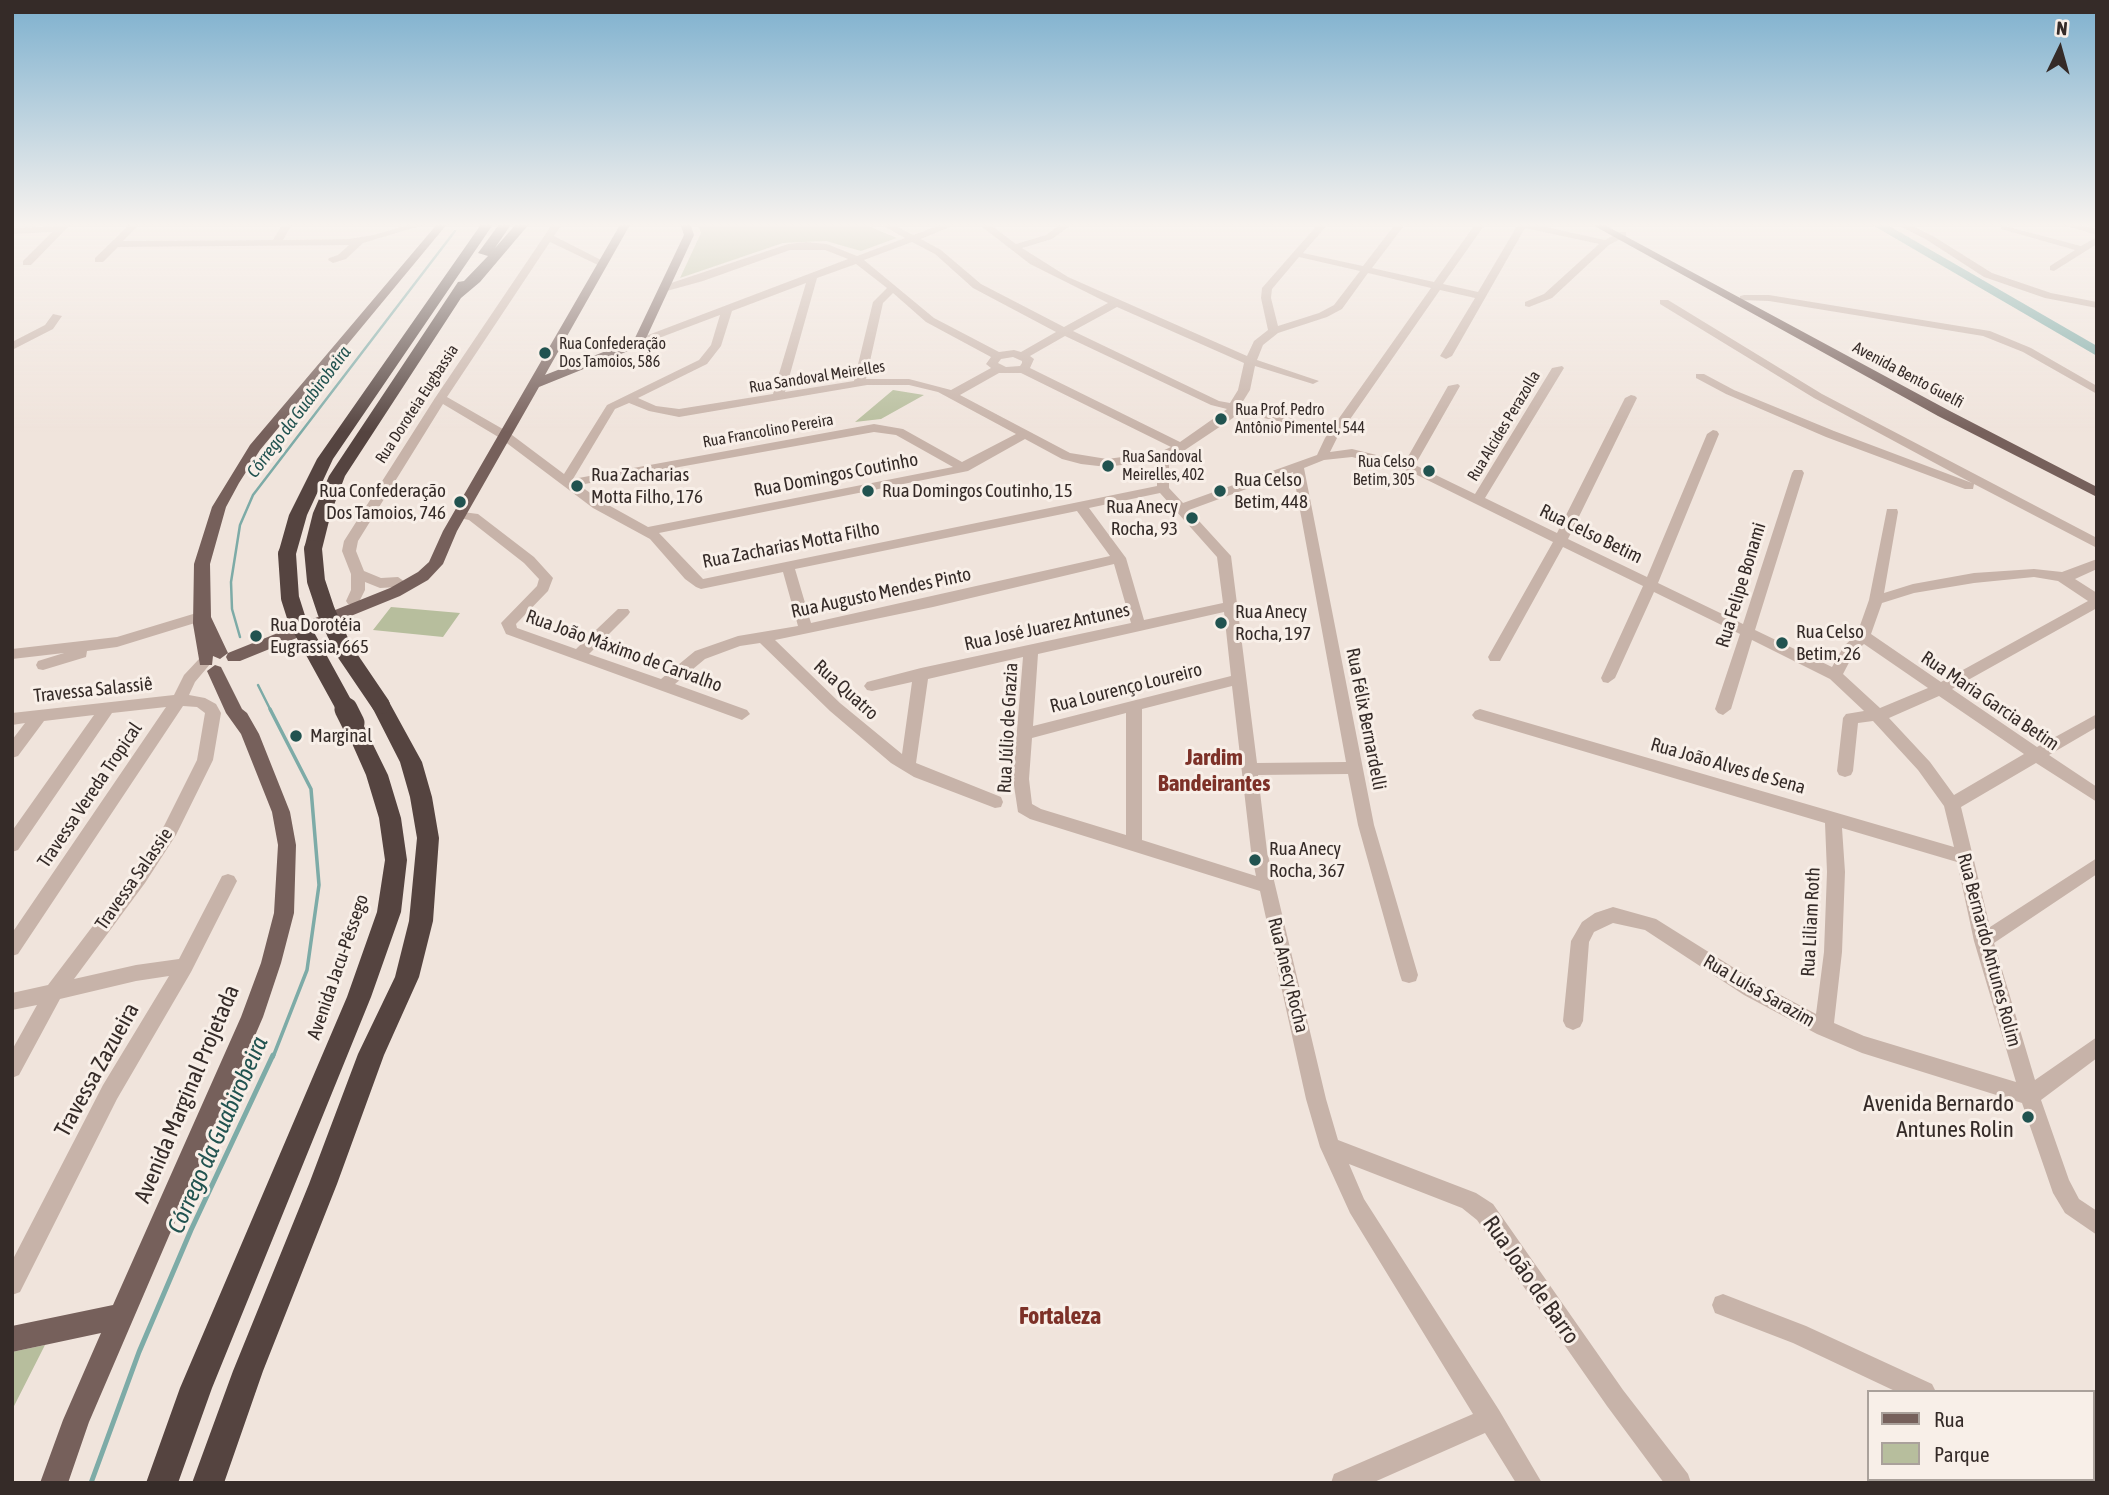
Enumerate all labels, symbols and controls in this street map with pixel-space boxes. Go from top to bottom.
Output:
north arrow [2025,14,2095,84]
text: N [2055,17,2068,40]
place label: Rua Confederação Dos Tamoios, 586 [559,334,666,372]
street label: Avenida Bento Guelfi [1849,338,1967,412]
street label: Rua Doroteia Eugbassia [371,341,463,467]
water label: Córrego da Guabirobeira [242,342,356,482]
marker: Rua Confederação Dos Tamoios, 586 [537,345,553,361]
street label: Rua Sandoval Meirelles [748,357,886,397]
street label: Rua Alcides Perazolla [1463,367,1545,485]
place label: Rua Prof. Pedro Antônio Pimentel, 544 [1235,400,1365,438]
street label: Rua Francolino Pereira [701,410,835,452]
marker: Rua Prof. Pedro Antônio Pimentel, 544 [1213,411,1229,427]
place label: Rua Sandoval Meirelles, 402 [1122,447,1204,485]
street label: Rua Domingos Coutinho [752,448,920,502]
place label: Rua Celso Betim, 305 [1353,452,1415,490]
marker: Rua Sandoval Meirelles, 402 [1100,458,1116,474]
marker: Rua Celso Betim, 305 [1421,463,1437,479]
place label: Rua Zacharias Motta Filho, 176 [591,464,703,508]
place label: Rua Celso Betim, 448 [1234,469,1308,513]
marker: Rua Zacharias Motta Filho, 176 [569,478,585,494]
place label: Rua Confederação Dos Tamoios, 746 [319,480,446,524]
place label: Rua Domingos Coutinho, 15 [882,480,1073,502]
marker: Rua Domingos Coutinho, 15 [860,483,876,499]
marker: Rua Celso Betim, 448 [1212,483,1228,499]
marker: Rua Confederação Dos Tamoios, 746 [452,494,468,510]
place label: Rua Anecy Rocha, 93 [1106,496,1178,540]
street label: Rua Celso Betim [1536,499,1646,569]
marker: Rua Anecy Rocha, 93 [1184,510,1200,526]
street label: Rua Zacharias Motta Filho [701,517,881,573]
street label: Rua Felipe Bonami [1711,520,1771,650]
street label: Rua Augusto Mendes Pinto [789,563,973,623]
street label: Rua José Juarez Antunes [962,598,1132,656]
place label: Rua Anecy Rocha, 197 [1235,601,1311,645]
street label: Rua João Máximo de Carvalho [523,605,725,697]
place label: Rua Dorotéia Eugrassia, 665 [270,614,369,658]
marker: Rua Anecy Rocha, 197 [1213,615,1229,631]
place label: Rua Celso Betim, 26 [1796,621,1864,665]
marker: Rua Dorotéia Eugrassia, 665 [248,628,264,644]
marker: Rua Celso Betim, 26 [1774,635,1790,651]
street label: Rua Félix Bernardelli [1341,646,1391,792]
street label: Rua Maria Garcia Betim [1917,646,2063,756]
street label: Rua Quatro [809,655,883,725]
street label: Rua Lourenço Loureiro [1047,658,1205,718]
street label: Rua Júlio de Grazia [993,662,1023,794]
street label: Travessa Salassiê [32,672,154,708]
street label: Travessa Vereda Tropical [33,718,147,872]
place label: Marginal [310,725,372,747]
marker: Marginal [288,728,304,744]
street label: Rua João Alves de Sena [1648,733,1808,799]
district label: Jardim Bandeirantes [1158,744,1270,798]
street label: Travessa Salassie [90,824,178,934]
place label: Rua Anecy Rocha, 367 [1269,838,1345,882]
street label: Rua Bernardo Antunes Rolim [1952,851,2026,1049]
marker: Rua Anecy Rocha, 367 [1247,852,1263,868]
street label: Rua Liliam Roth [1797,867,1825,977]
street label: Avenida Jacu-Pêssego [302,891,374,1043]
street label: Rua Anecy Rocha [1263,915,1313,1035]
street label: Rua Luísa Sarazim [1699,950,1819,1032]
street label: Avenida Marginal Projetada [129,981,245,1207]
street label: Travessa Zazueira [49,998,145,1142]
water label: Córrego da Guabirobeira [162,1032,274,1238]
place label: Avenida Bernardo Antunes Rolin [1863,1090,2014,1144]
marker: Avenida Bernardo Antunes Rolin [2020,1109,2036,1125]
street label: Rua João de Barro [1477,1211,1585,1349]
district label: Fortaleza [1019,1302,1101,1330]
legend [1868,1390,2095,1481]
text: Rua [1934,1407,1964,1431]
text: Parque [1934,1442,1989,1466]

